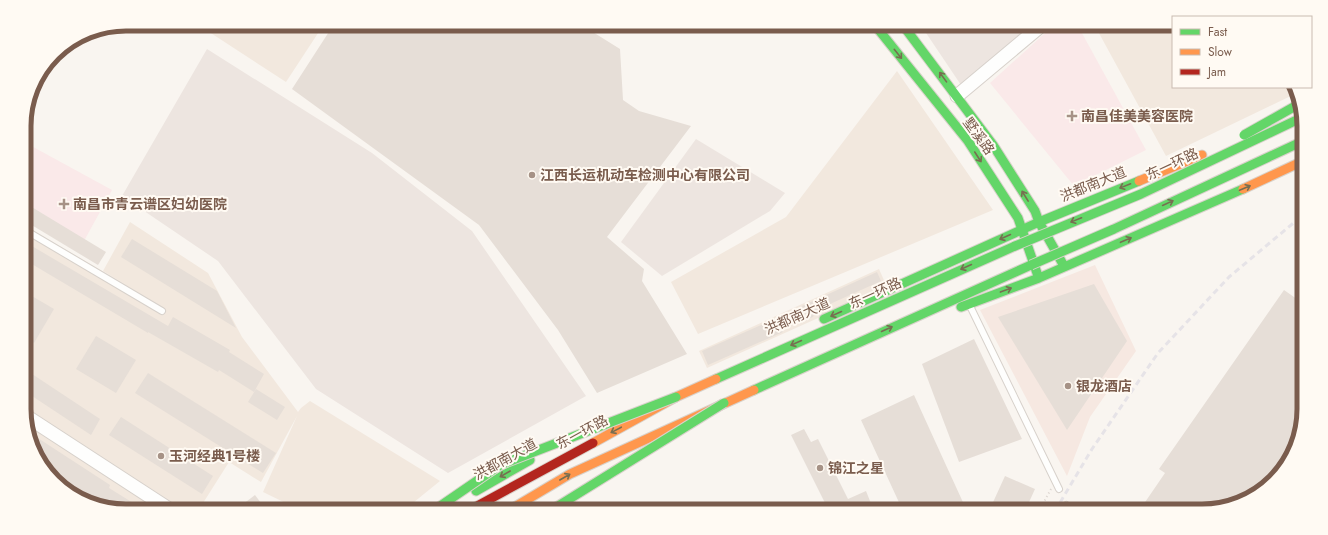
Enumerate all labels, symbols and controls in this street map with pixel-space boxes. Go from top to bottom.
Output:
legend [1172,16,1312,88]
text: Fast [1208,23,1227,41]
text: Slow [1208,43,1233,61]
one-way arrow [894,49,903,60]
text: Jam [1206,63,1226,81]
one-way arrow [939,72,948,83]
place label: 南昌佳美美容医院 [1081,106,1193,126]
marker: 南昌佳美美容医院 [1066,110,1078,122]
street label: 墅溪路 [959,113,999,159]
street label: 东一环路 [1142,143,1202,185]
one-way arrow [974,151,982,162]
street label: 洪都南大道 [1057,162,1129,206]
place label: 江西长运机动车检测中心有限公司 [540,165,750,185]
marker: 江西长运机动车检测中心有限公司 [527,170,537,180]
one-way arrow [1119,183,1131,191]
one-way arrow [1238,184,1250,192]
one-way arrow [1021,191,1029,202]
place label: 南昌市青云谱区妇幼医院 [73,194,227,214]
marker: 南昌市青云谱区妇幼医院 [58,198,70,210]
one-way arrow [1162,199,1174,206]
one-way arrow [1071,217,1083,225]
one-way arrow [1000,234,1012,241]
one-way arrow [1119,236,1131,243]
one-way arrow [961,264,973,272]
street label: 东一环路 [845,272,905,314]
one-way arrow [999,285,1011,293]
street label: 洪都南大道 [761,293,833,339]
one-way arrow [830,311,842,318]
one-way arrow [881,325,893,332]
one-way arrow [791,340,803,348]
place label: 银龙酒店 [1076,376,1132,396]
marker: 银龙酒店 [1063,381,1073,391]
street label: 东一环路 [553,410,611,454]
one-way arrow [610,426,622,434]
street label: 洪都南大道 [470,433,540,485]
place label: 玉河经典1号楼 [169,446,260,466]
marker: 玉河经典1号楼 [156,451,166,461]
place label: 锦江之星 [828,458,884,478]
marker: 锦江之星 [815,463,825,473]
one-way arrow [499,471,511,479]
one-way arrow [559,472,571,480]

